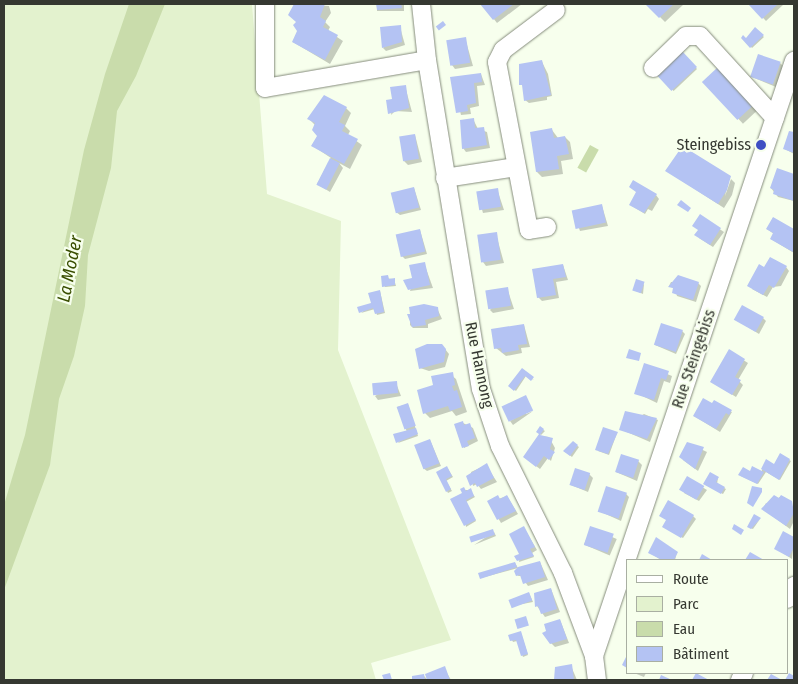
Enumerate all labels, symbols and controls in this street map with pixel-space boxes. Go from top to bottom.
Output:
place label: Steingebiss [676,135,751,155]
marker: Steingebiss [755,139,767,151]
water label: La Moder [53,234,87,304]
street label: Rue Steingebiss [668,307,720,411]
street label: Rue Hannong [461,320,497,410]
legend [626,559,788,674]
text: Route [673,570,709,588]
text: Parc [673,595,699,613]
text: Eau [673,620,695,638]
text: Bâtiment [673,645,729,663]

